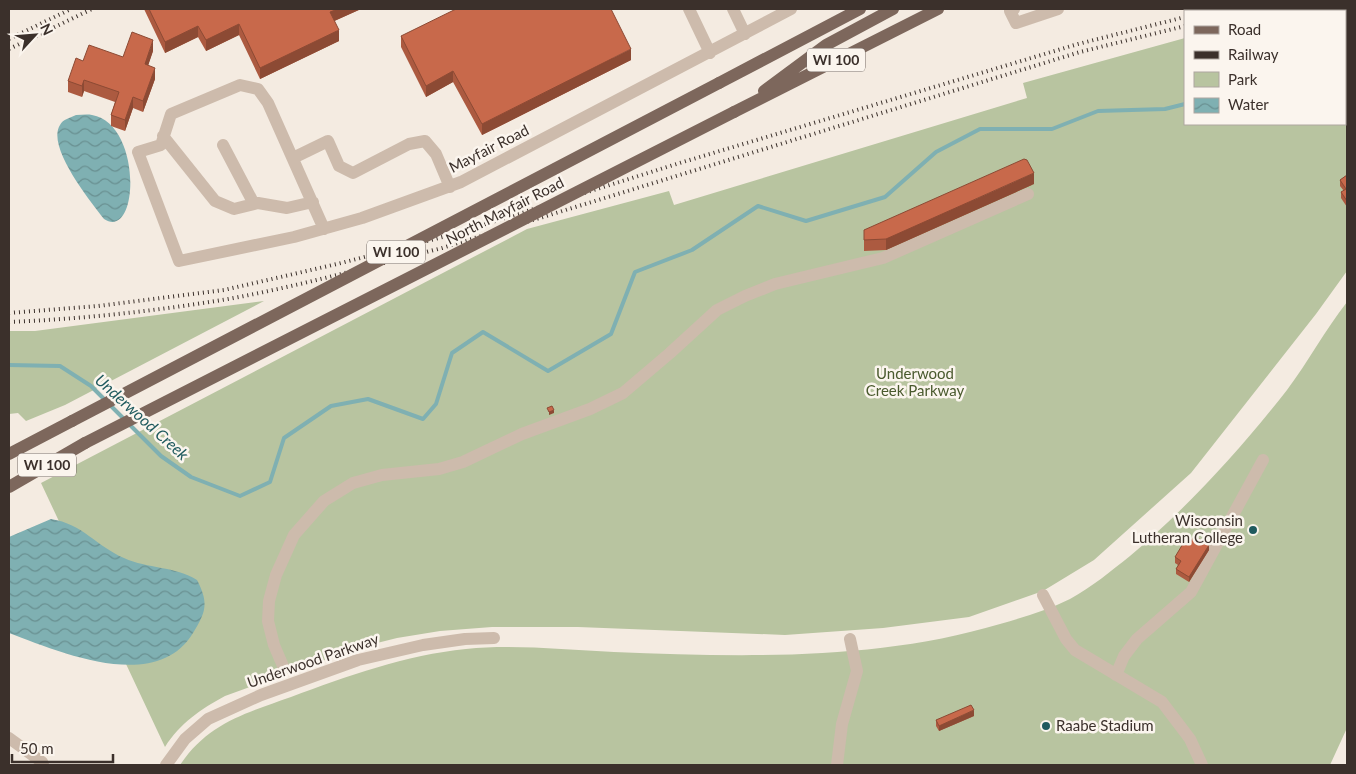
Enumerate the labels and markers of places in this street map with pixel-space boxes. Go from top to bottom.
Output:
place label: Wisconsin Lutheran College [1132,511,1243,546]
marker: Wisconsin Lutheran College [1247,524,1259,536]
place label: Raabe Stadium [1056,716,1154,734]
marker: Raabe Stadium [1040,720,1052,732]

